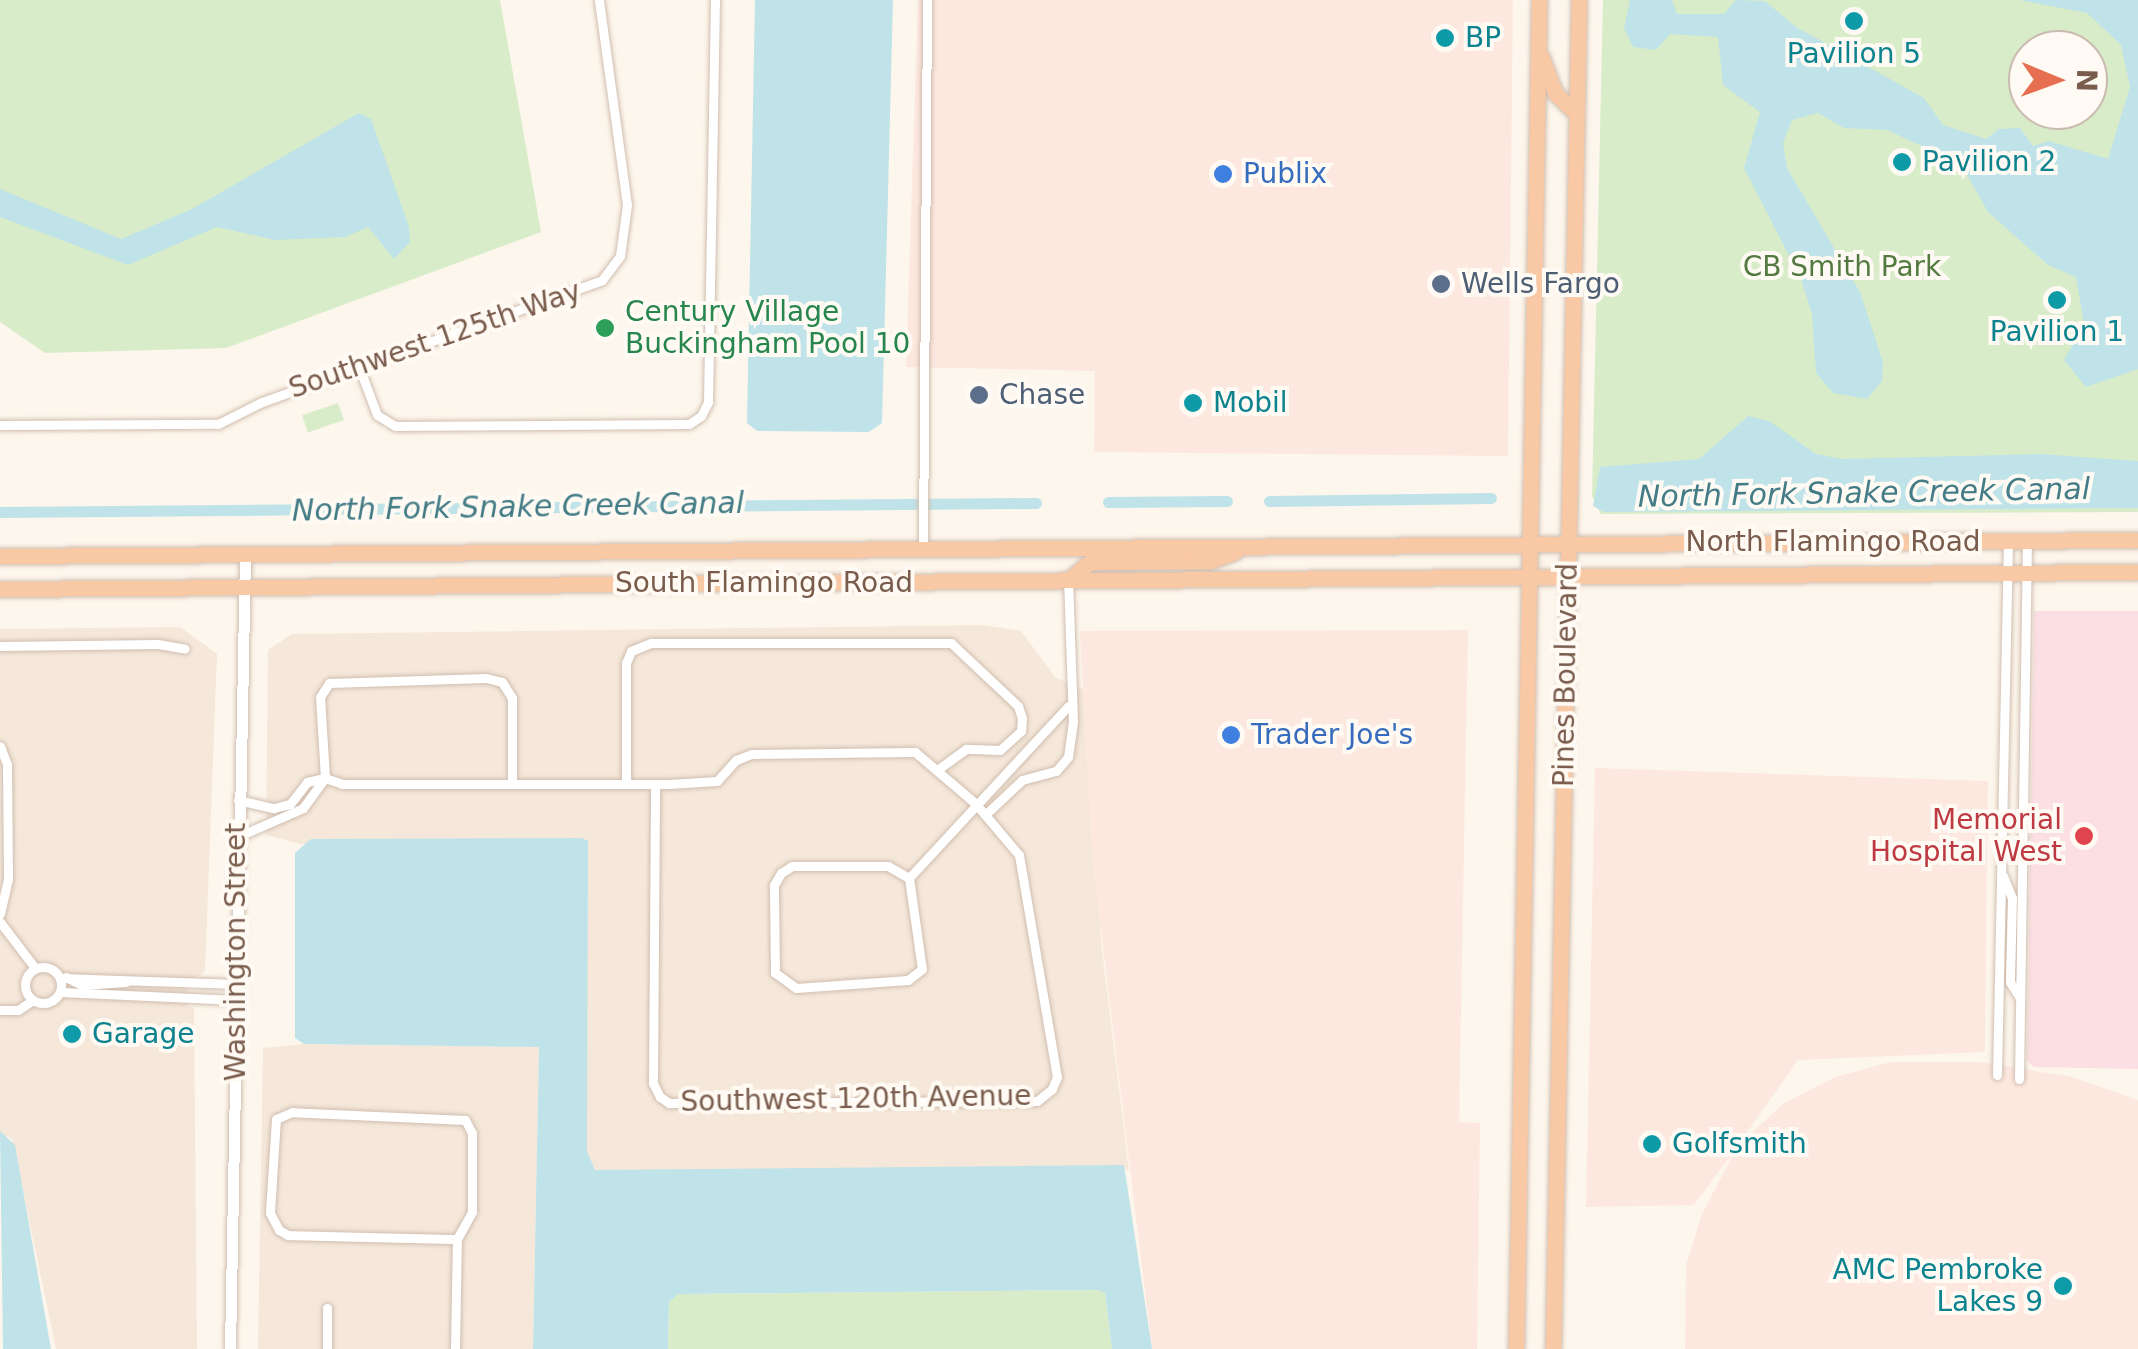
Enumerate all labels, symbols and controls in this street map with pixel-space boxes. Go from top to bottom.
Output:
marker: Pavilion 5 [1843,10,1865,32]
place label: BP [1465,21,1501,55]
marker: BP [1434,27,1456,49]
north arrow [2008,30,2108,130]
place label: Pavilion 5 [1787,37,1921,71]
text: N [2070,68,2103,93]
place label: Pavilion 2 [1922,145,2056,179]
marker: Pavilion 2 [1891,151,1913,173]
place label: Publix [1243,157,1327,191]
marker: Publix [1212,163,1234,185]
park label: CB Smith Park [1743,250,1941,284]
place label: Wells Fargo [1461,267,1620,301]
marker: Wells Fargo [1430,273,1452,295]
street label: Southwest 125th Way [285,274,585,406]
marker: Pavilion 1 [2046,289,2068,311]
place label: Century Village Buckingham Pool 10 [625,295,910,361]
place label: Pavilion 1 [1990,315,2124,349]
marker: Century Village Buckingham Pool 10 [594,317,616,339]
place label: Chase [999,378,1085,412]
marker: Chase [968,384,990,406]
place label: Mobil [1213,386,1288,420]
marker: Mobil [1182,392,1204,414]
water label: North Fork Snake Creek Canal [1638,471,2090,515]
water label: North Fork Snake Creek Canal [292,485,744,529]
street label: North Flamingo Road [1685,525,1981,559]
street label: Pines Boulevard [1547,563,1585,787]
street label: South Flamingo Road [615,566,913,600]
place label: Trader Joe's [1251,718,1413,752]
marker: Trader Joe's [1220,724,1242,746]
place label: Memorial Hospital West [1870,803,2062,869]
street label: Washington Street [219,823,253,1081]
marker: Memorial Hospital West [2071,823,2097,849]
place label: Garage [92,1017,195,1051]
marker: Garage [61,1023,83,1045]
street label: Southwest 120th Avenue [680,1079,1032,1119]
place label: Golfsmith [1672,1127,1807,1161]
marker: Golfsmith [1641,1133,1663,1155]
place label: AMC Pembroke Lakes 9 [1833,1253,2043,1319]
marker: AMC Pembroke Lakes 9 [2052,1275,2074,1297]

